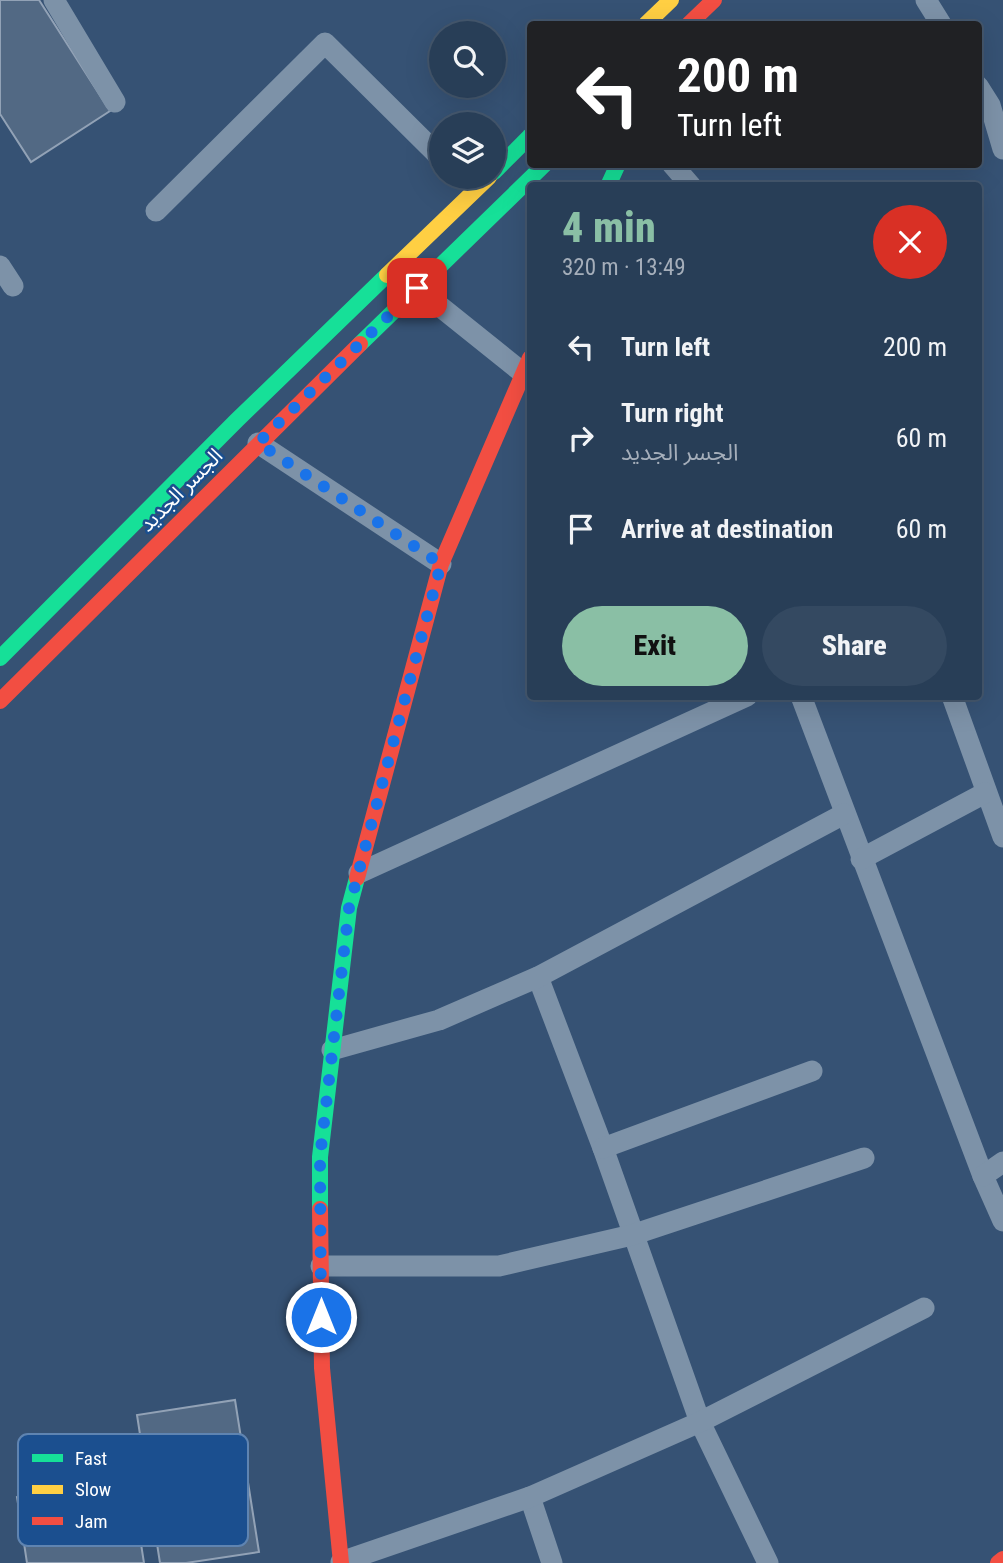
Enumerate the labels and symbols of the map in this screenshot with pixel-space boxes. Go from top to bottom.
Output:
pin [387,258,447,318]
street label: الجسر الجديد [135,444,227,536]
position arrow [284,1280,358,1354]
legend [18,1434,248,1546]
text: Fast [75,1447,107,1470]
text: Slow [75,1478,111,1501]
text: Jam [75,1510,108,1533]

